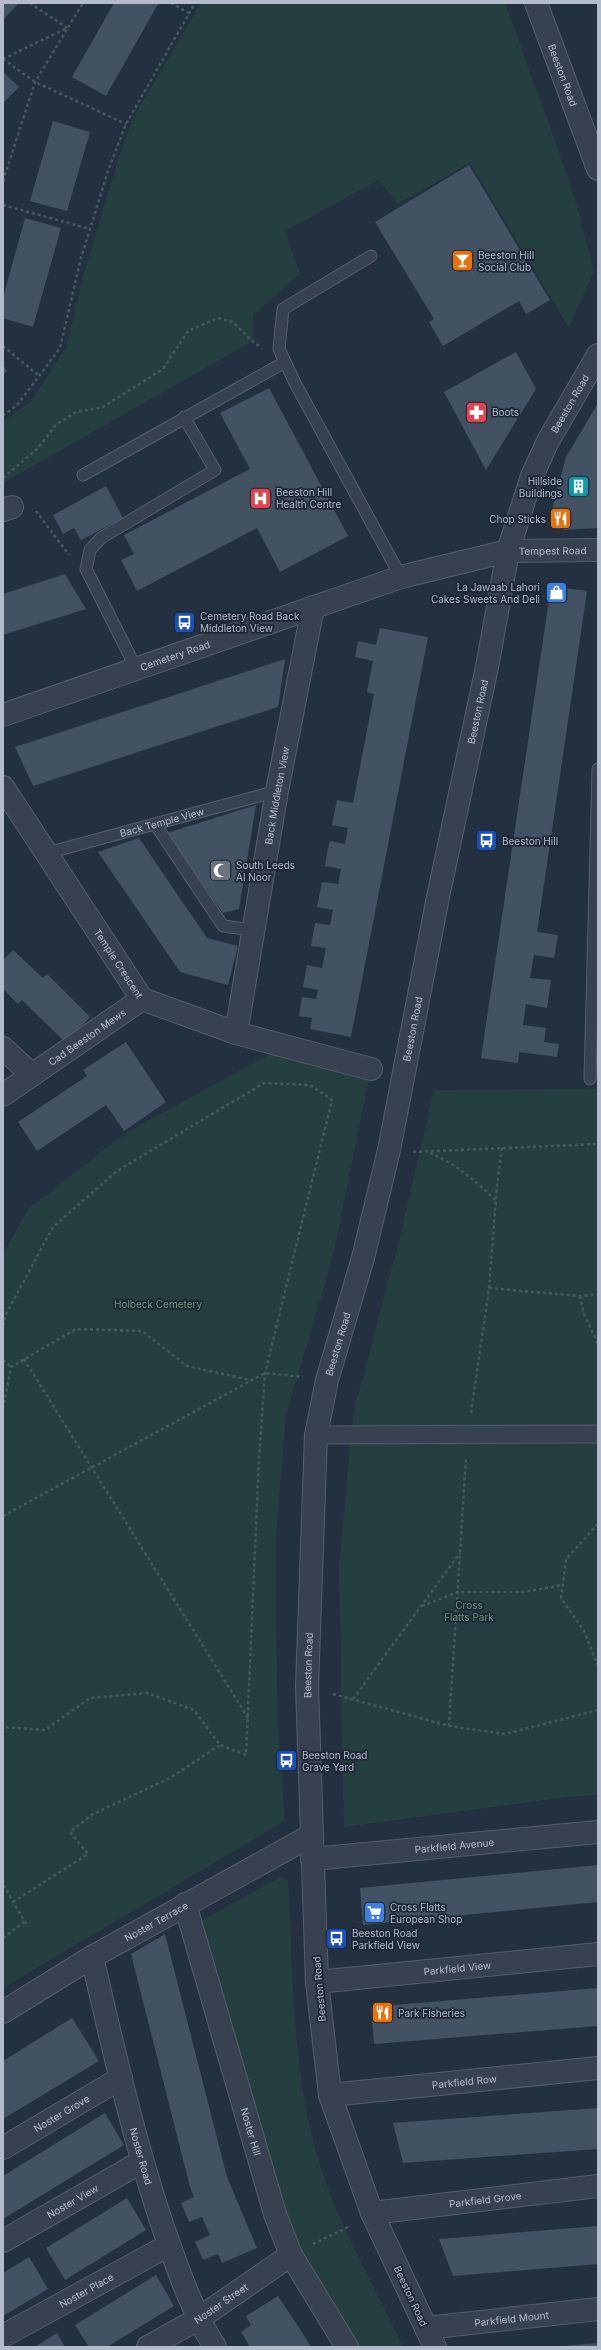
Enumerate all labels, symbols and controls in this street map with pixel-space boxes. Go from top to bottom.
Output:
street label: Beeston Road [546,42,580,108]
bar icon: Beeston Hill Social Club [450,248,476,274]
place label: Beeston Hill Social Club [478,249,534,273]
street label: Beeston Road [548,372,591,435]
pharmacy icon: Boots [464,399,490,425]
place label: Boots [492,406,519,418]
building icon: Hillside Buildings [565,474,591,500]
place label: Hillside Buildings [519,475,562,499]
hospital icon: Beeston Hill Health Centre [248,485,274,511]
place label: Beeston Hill Health Centre [276,486,341,510]
restaurant icon: Chop Sticks [548,506,574,532]
place label: Chop Sticks [489,513,546,525]
street label: Tempest Road [519,544,587,557]
shop icon: La Jawaab Lahori Cakes Sweets And Deli [543,580,569,606]
place label: La Jawaab Lahori Cakes Sweets And Deli [431,581,540,605]
bus stop icon: Cemetery Road Back Middleton View [172,609,198,635]
place label: Cemetery Road Back Middleton View [200,610,300,634]
street label: Cemetery Road [138,638,212,673]
street label: Beeston Road [465,678,490,745]
street label: Back Middleton View [262,745,292,845]
street label: Back Temple View [118,805,205,839]
bus stop icon: Beeston Hill [474,828,500,854]
place label: Beeston Hill [502,835,558,847]
mosque icon: South Leeds Al Noor [207,858,233,884]
place label: South Leeds Al Noor [236,859,295,883]
street label: Temple Crescent [92,927,146,1001]
street label: Beeston Road [400,996,425,1062]
street label: Cad Beeston Mews [46,1006,128,1068]
park label: Holbeck Cemetery [114,1298,202,1310]
street label: Beeston Road [323,1311,353,1377]
park label: Cross Flatts Park [444,1599,494,1623]
street label: Beeston Road [301,1632,315,1698]
bus stop icon: Beeston Road Grave Yard [274,1748,300,1774]
place label: Beeston Road Grave Yard [302,1749,368,1773]
street label: Parkfield Avenue [414,1836,495,1855]
street label: Noster Terrace [122,1899,190,1944]
supermarket icon: Cross Flatts European Shop [361,1900,387,1926]
place label: Cross Flatts European Shop [390,1901,462,1925]
bus stop icon: Beeston Road Parkfield View [324,1926,350,1952]
place label: Beeston Road Parkfield View [352,1927,420,1951]
street label: Beeston Road [310,1956,328,2022]
street label: Parkfield View [423,1959,492,1977]
restaurant icon: Park Fisheries [369,2000,395,2026]
place label: Park Fisheries [398,2007,465,2019]
street label: Parkfield Row [431,2072,497,2091]
street label: Noster Grove [31,2092,92,2134]
street label: Noster Hill [238,2106,264,2157]
street label: Noster Road [128,2126,155,2186]
street label: Noster View [44,2182,100,2221]
street label: Parkfield Grove [448,2189,522,2210]
street label: Beeston Road [392,2264,430,2328]
street label: Noster Place [57,2270,116,2310]
street label: Noster Street [192,2280,251,2326]
street label: Parkfield Mount [474,2308,550,2329]

